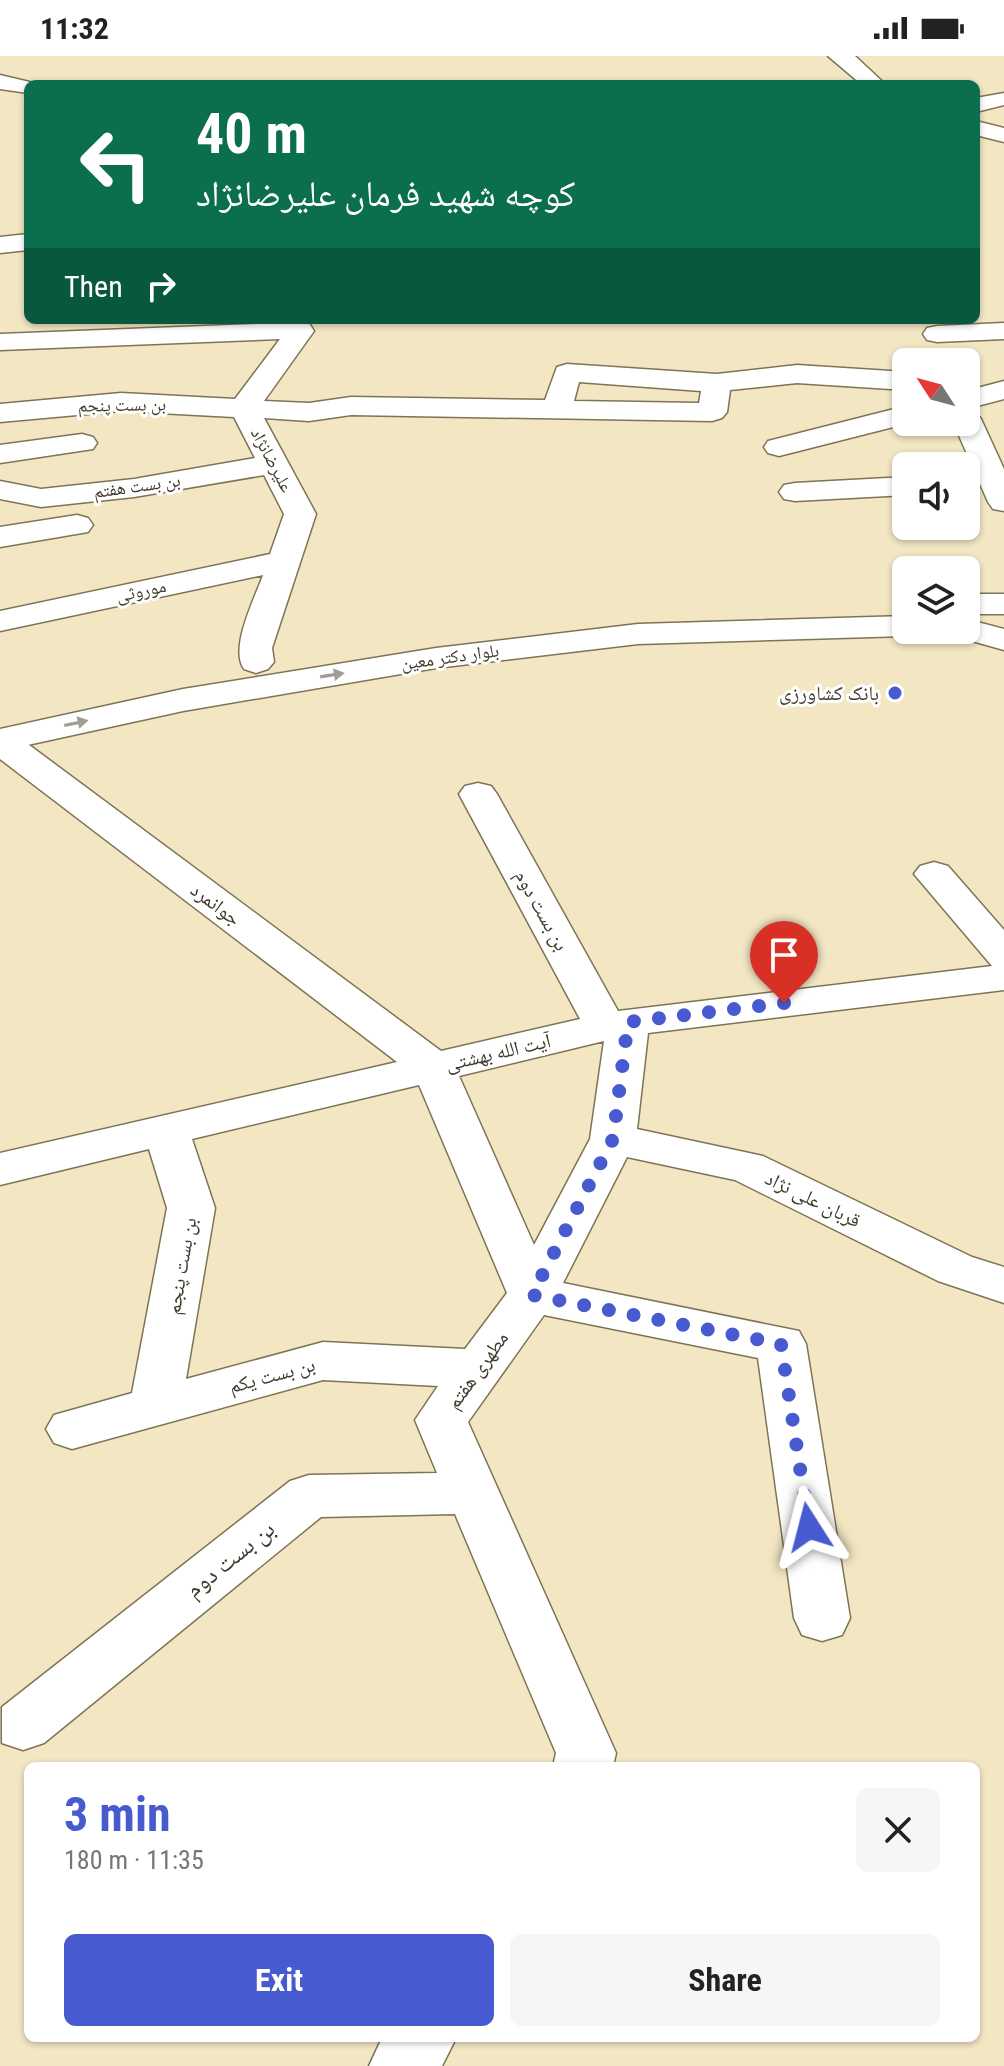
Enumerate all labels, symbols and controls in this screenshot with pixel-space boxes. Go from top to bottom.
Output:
text: 11:32 [40,11,109,46]
text: 40 m [196,101,307,167]
icon: left [64,112,168,216]
text: کوچه شهید فرمان علیرضانژاد [196,173,575,215]
icon: right [139,264,183,308]
text: Then [64,269,123,304]
north arrow [892,348,980,436]
map controls [892,348,980,644]
street label: بن بست پنجم [78,393,166,418]
street label: علیرضانژاد [246,424,298,496]
button: sound [892,452,980,540]
street label: بن بست هفتم [92,469,182,504]
button: layers [892,556,980,644]
street label: موروثی [114,575,168,607]
street label: بلوار دکتر معین [400,639,500,675]
one-way arrow [320,669,345,681]
place label: بانک کشاورزی [779,681,879,705]
marker: بانک کشاورزی [886,684,904,702]
one-way arrow [64,716,89,729]
street label: بن بست دوم [508,865,574,956]
street label: جوانمرد [186,877,246,931]
pin [750,921,818,1003]
icon: arrive [762,933,806,977]
street label: آیت الله بهشتی [443,1028,554,1076]
street label: قربان علی نژاد [761,1166,865,1232]
street label: بن بست پنجم [161,1216,203,1317]
street label: مطهری هفتم [441,1327,515,1415]
street label: بن بست یکم [226,1352,318,1400]
position arrow [767,1485,851,1569]
street label: بن بست دوم [180,1515,282,1605]
text: 3 min [64,1786,171,1843]
button: close [856,1788,940,1872]
text: 180 m · 11:35 [64,1845,204,1875]
button: Exit [64,1934,494,2026]
button: Share [510,1934,940,2026]

